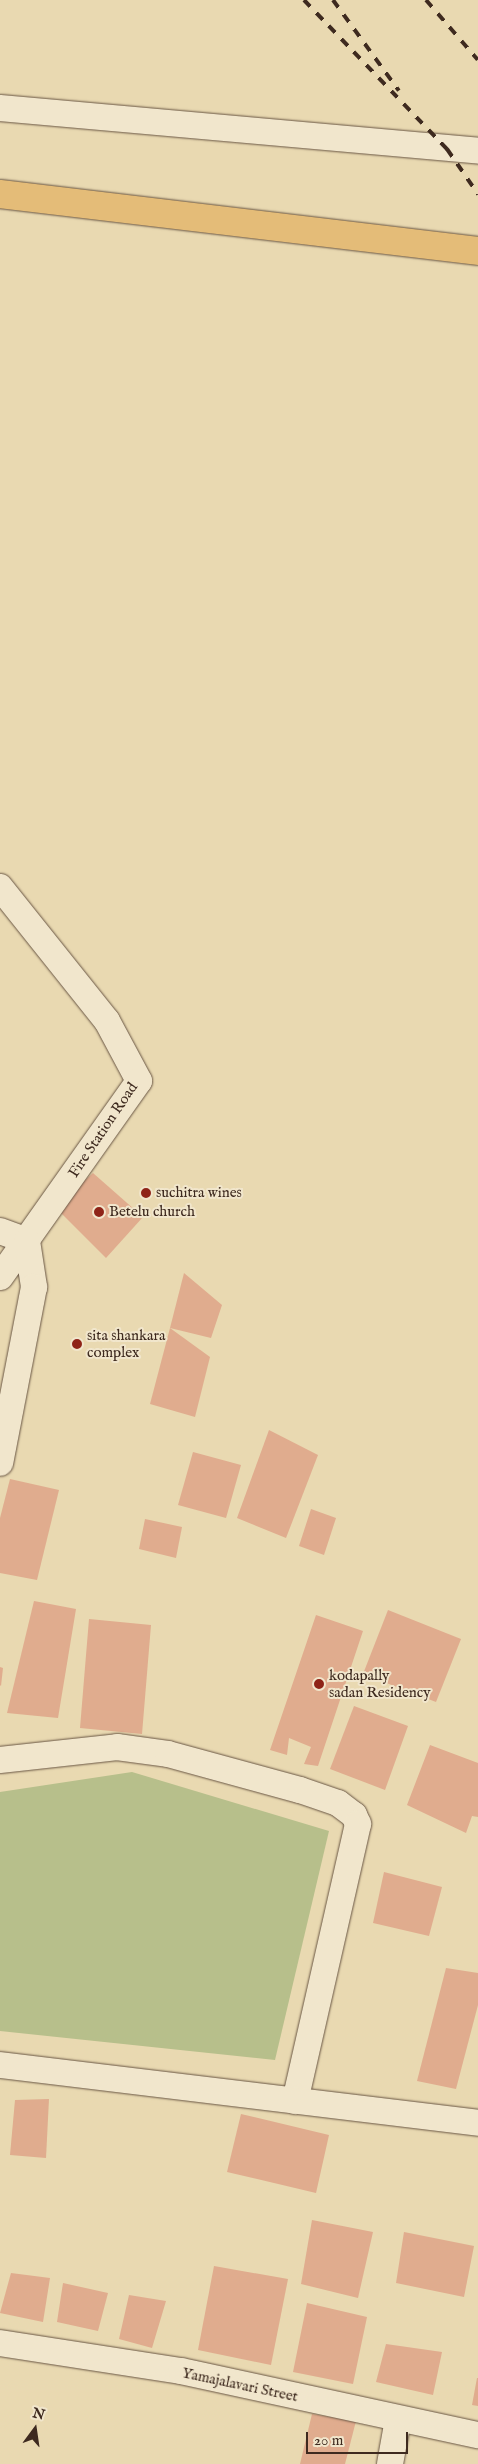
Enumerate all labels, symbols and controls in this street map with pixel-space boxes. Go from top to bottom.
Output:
street label: Fire Station Road [65,1079,141,1181]
place label: suchitra wines [156,1184,242,1202]
marker: suchitra wines [140,1187,152,1199]
place label: Betelu church [109,1203,195,1221]
marker: Betelu church [93,1206,105,1218]
place label: sita shankara complex [87,1326,165,1361]
marker: sita shankara complex [71,1338,83,1350]
place label: kodapally sadan Residency [329,1666,431,1701]
marker: kodapally sadan Residency [313,1678,325,1690]
street label: Yamajalavari Street [180,2364,300,2406]
north arrow [10,2404,60,2454]
text: N [31,2404,47,2425]
scale bar [308,2422,410,2454]
text: 20 m [314,2431,343,2450]

